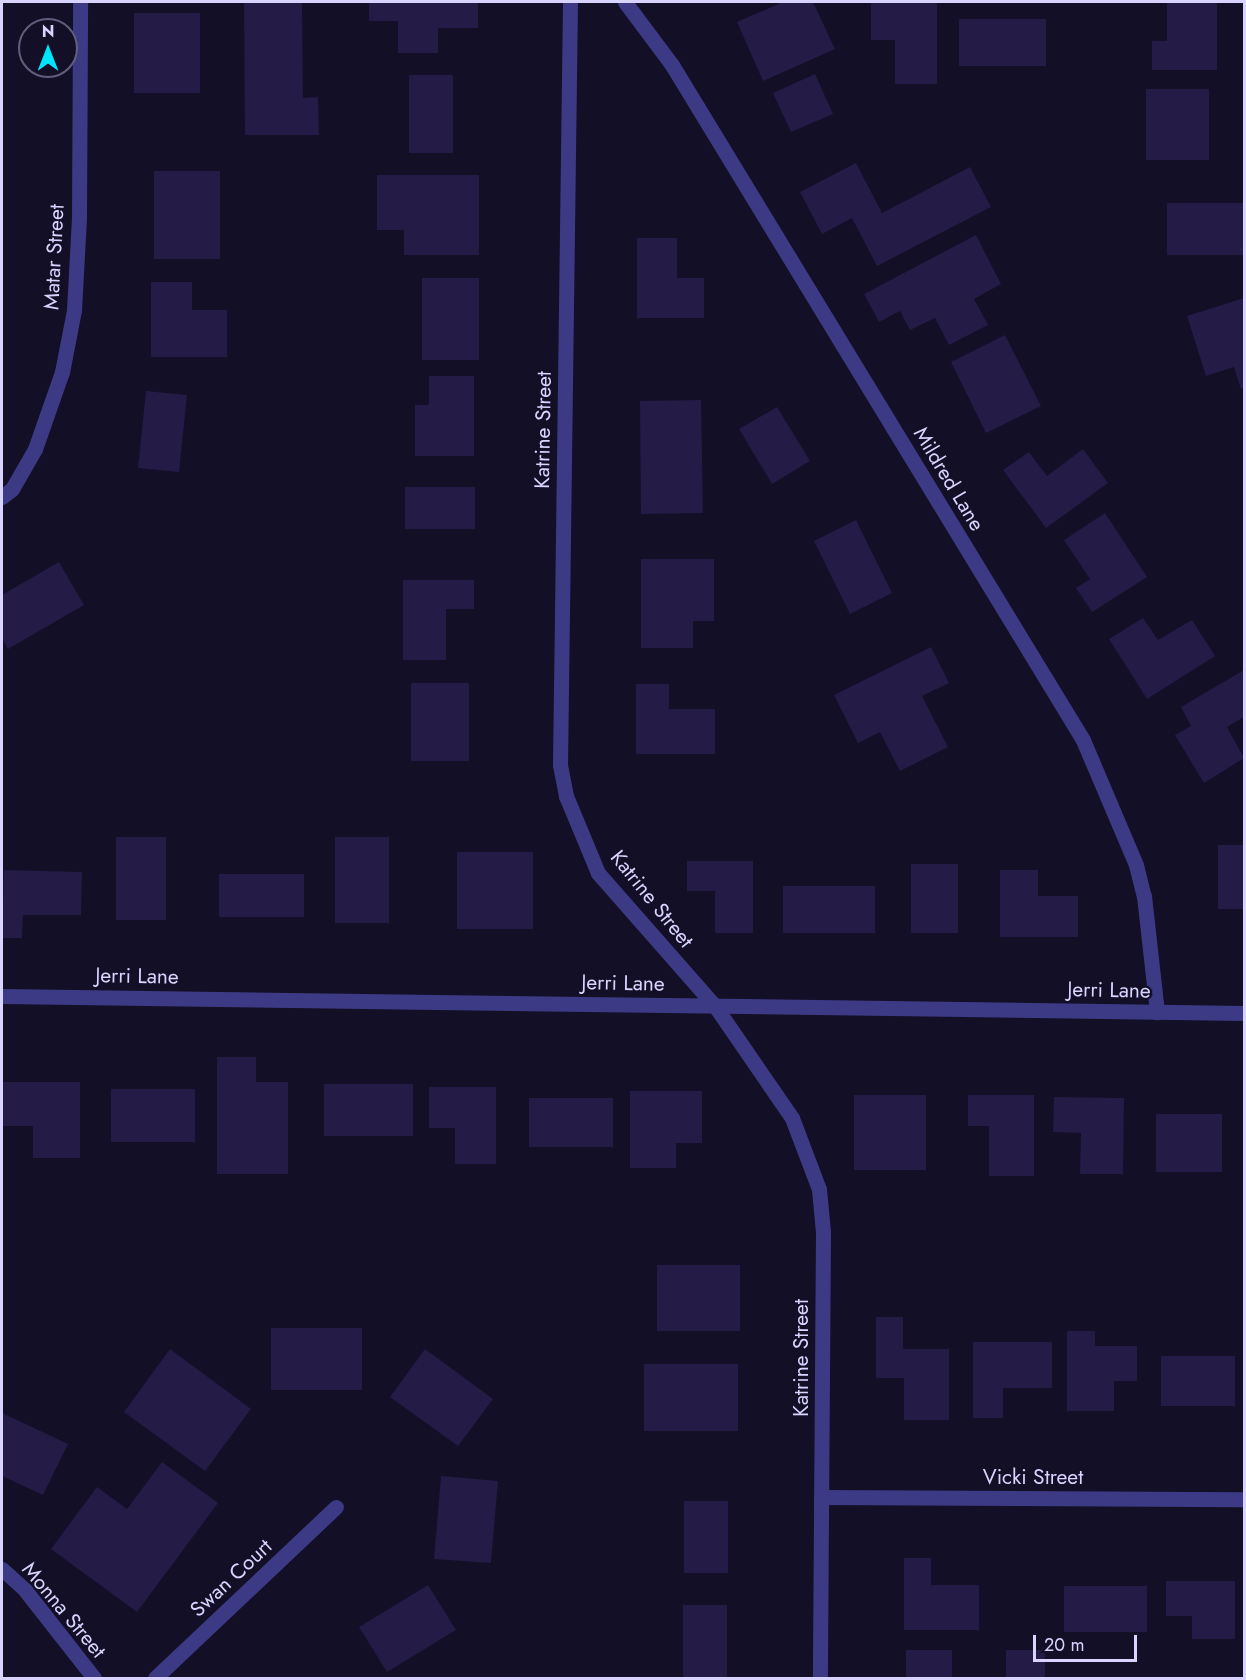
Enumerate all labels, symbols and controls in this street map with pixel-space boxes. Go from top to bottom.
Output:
north arrow [18,18,78,78]
text: N [42,20,54,43]
street label: Matar Street [39,203,69,311]
street label: Katrine Street [529,371,557,489]
street label: Mildred Lane [908,423,990,535]
street label: Katrine Street [605,845,699,953]
street label: Jerri Lane [95,963,179,989]
street label: Jerri Lane [581,970,665,996]
street label: Jerri Lane [1067,977,1151,1003]
street label: Katrine Street [788,1299,814,1417]
street label: Vicki Street [983,1464,1083,1490]
street label: Swan Court [185,1534,277,1622]
street label: Monna Street [17,1557,111,1663]
scale bar [1036,1623,1140,1661]
text: 20 m [1044,1632,1084,1658]

